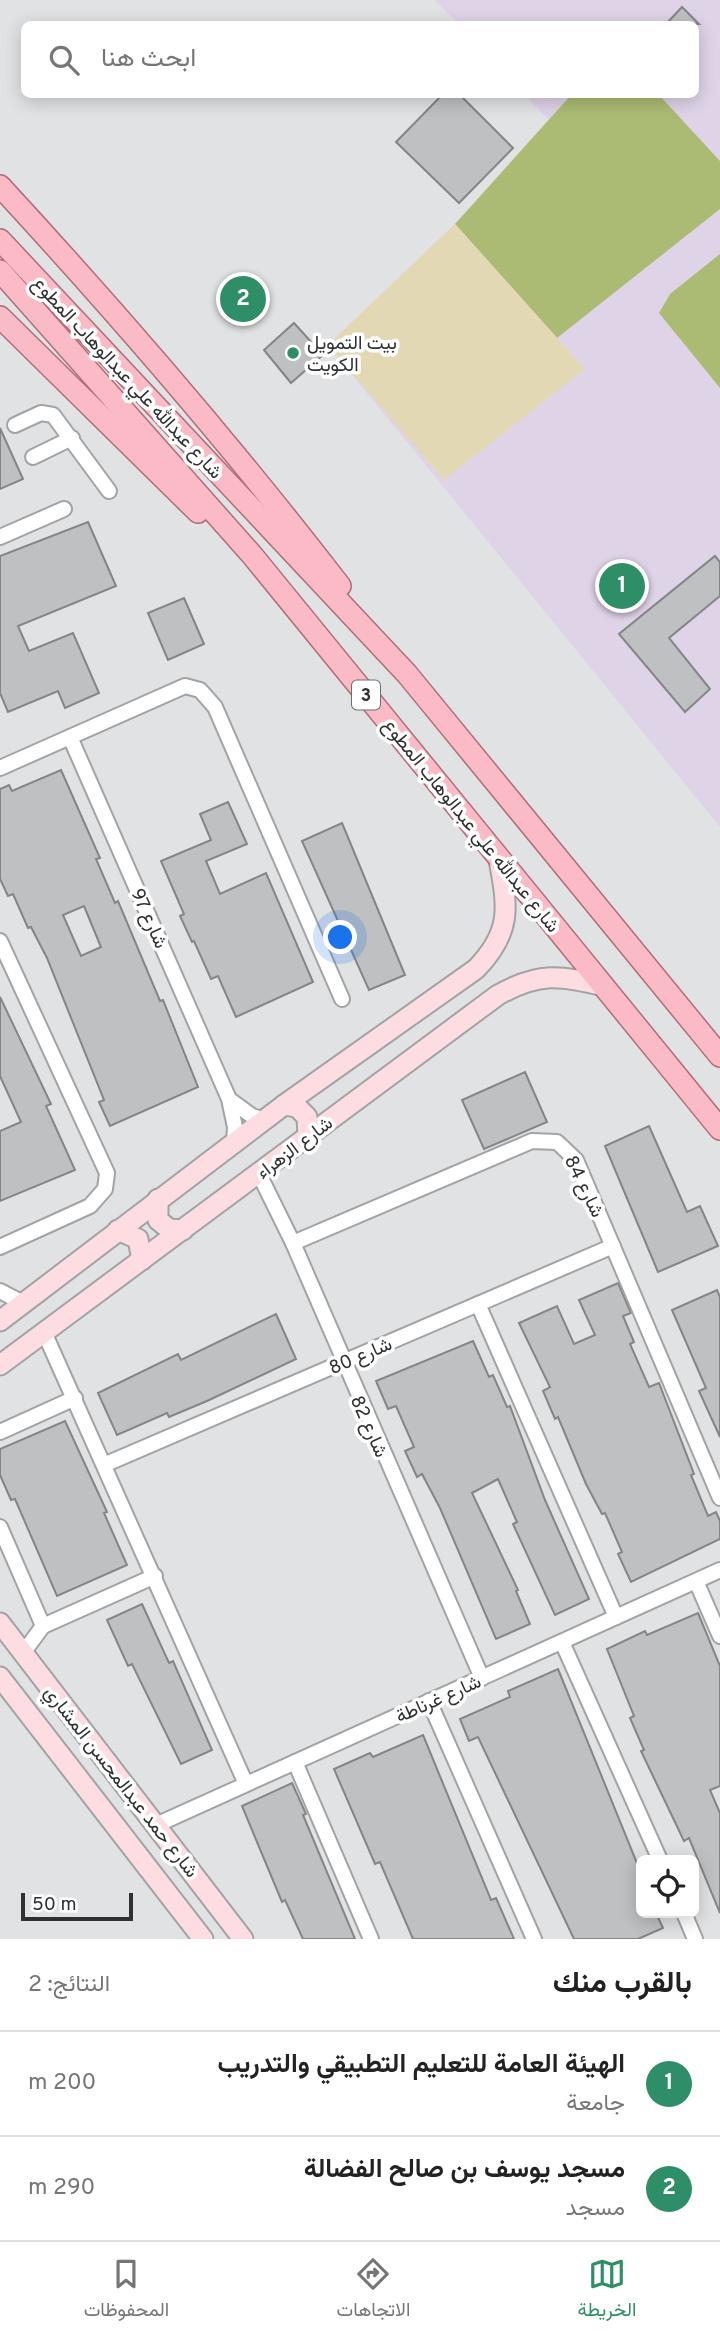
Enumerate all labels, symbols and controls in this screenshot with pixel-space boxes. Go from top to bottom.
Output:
search box [21,21,699,98]
icon: search [45,41,83,79]
text: ابحث هنا [101,43,196,76]
street label: شارع عبدالله علي عبدالوهاب المطوع [25,272,227,486]
pin: 2 [220,273,266,325]
place label: بيت التمويل الكويت [307,332,397,378]
marker: بيت التمويل الكويت [285,345,301,361]
pin: 1 [599,560,645,612]
road number: 3 [352,680,380,710]
street label: شارع عبدالله علي عبدالوهاب المطوع [375,714,564,939]
street label: شارع 97 [124,885,172,953]
your location [323,920,357,954]
street label: شارع الزهراء [252,1112,338,1185]
street label: شارع 84 [558,1152,608,1222]
street label: شارع 80 [326,1333,396,1381]
street label: شارع 82 [344,1392,392,1462]
street label: شارع غرناطة [392,1670,485,1729]
street label: شارع حمد عبدالمحسن المشاري [36,1681,203,1884]
map controls [636,1855,699,1918]
button: locate [636,1855,699,1918]
scale bar [21,1890,133,1922]
text: 50 m [32,1893,77,1917]
text: بالقرب منك [553,1966,692,2003]
text: النتائج: 2 [28,1971,110,2000]
text: الهيئة العامة للتعليم التطبيقي والتدريب [217,2049,625,2082]
text: 200 m [28,2069,96,2098]
text: 1 [664,2069,674,2098]
text: جامعة [566,2090,625,2119]
text: مسجد يوسف بن صالح الفضالة [304,2154,625,2187]
text: 290 m [28,2174,95,2203]
text: 2 [662,2174,676,2203]
text: مسجد [565,2195,625,2224]
tab: المحفوظات [84,2255,169,2326]
tab: الاتجاهات [337,2255,410,2326]
tab: الخريطة [578,2255,636,2326]

